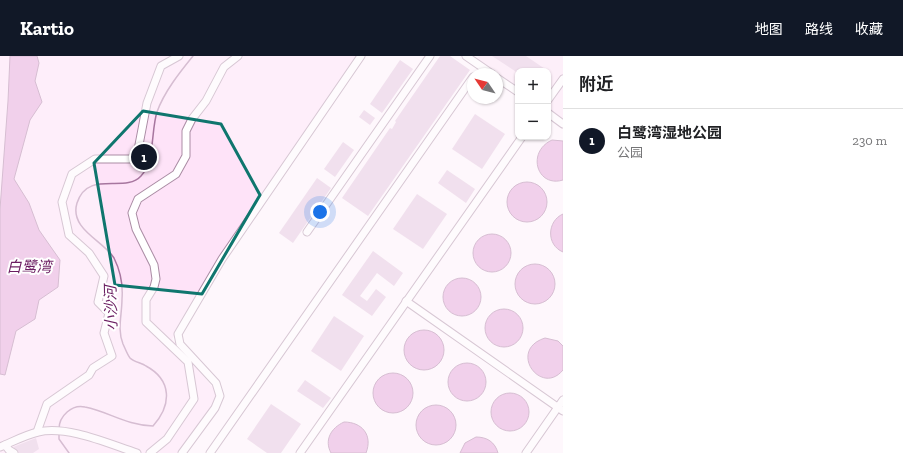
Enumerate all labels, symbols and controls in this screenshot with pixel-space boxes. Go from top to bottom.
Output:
text: Kartio [20,17,74,40]
text: 地图 [755,21,783,38]
text: 路线 [805,21,833,38]
text: 收藏 [855,21,883,38]
north arrow [467,68,503,104]
map controls [515,68,551,140]
button: + [515,68,551,104]
text: 附近 [579,74,613,94]
button: − [515,104,551,140]
text: 白鹭湾湿地公园 [617,124,722,142]
text: 1 [589,133,595,148]
text: 230 m [852,133,887,148]
pin: 1 [131,142,157,172]
text: 公园 [617,145,643,160]
your location [310,202,330,222]
water label: 白鹭湾 [6,258,54,276]
water label: 小沙河 [102,282,120,331]

